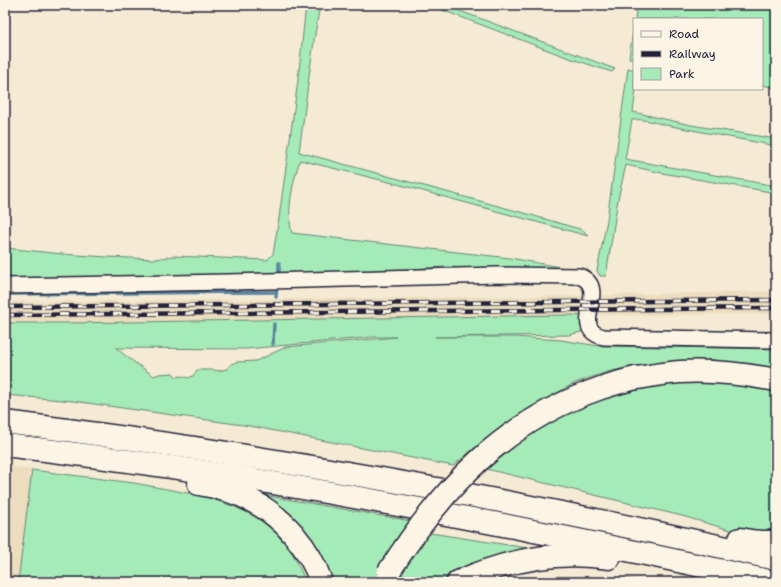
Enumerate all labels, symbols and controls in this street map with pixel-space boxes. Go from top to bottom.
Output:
legend [633,18,763,90]
text: Road [669,26,700,42]
text: Railway [669,46,716,62]
text: Park [669,66,695,82]

